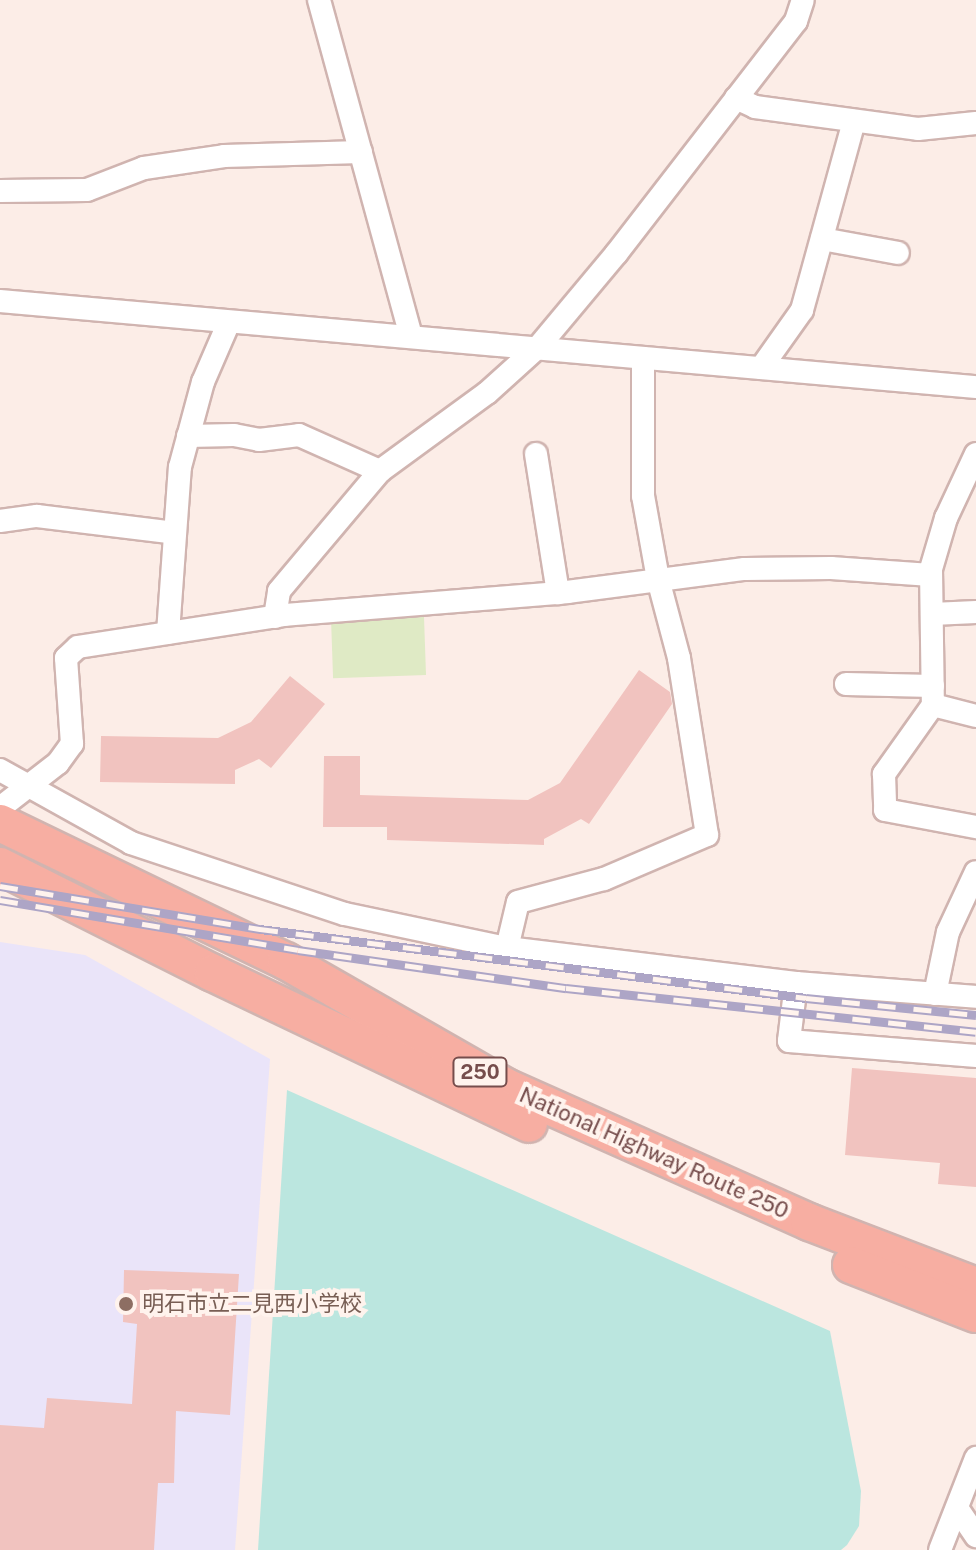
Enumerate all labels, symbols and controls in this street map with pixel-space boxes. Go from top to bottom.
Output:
road number: 250 [452,1056,508,1088]
street label: National Highway Route 250 [515,1082,793,1224]
place label: 明石市立二見西小学校 [142,1291,362,1317]
marker: 明石市立二見西小学校 [117,1295,135,1313]

